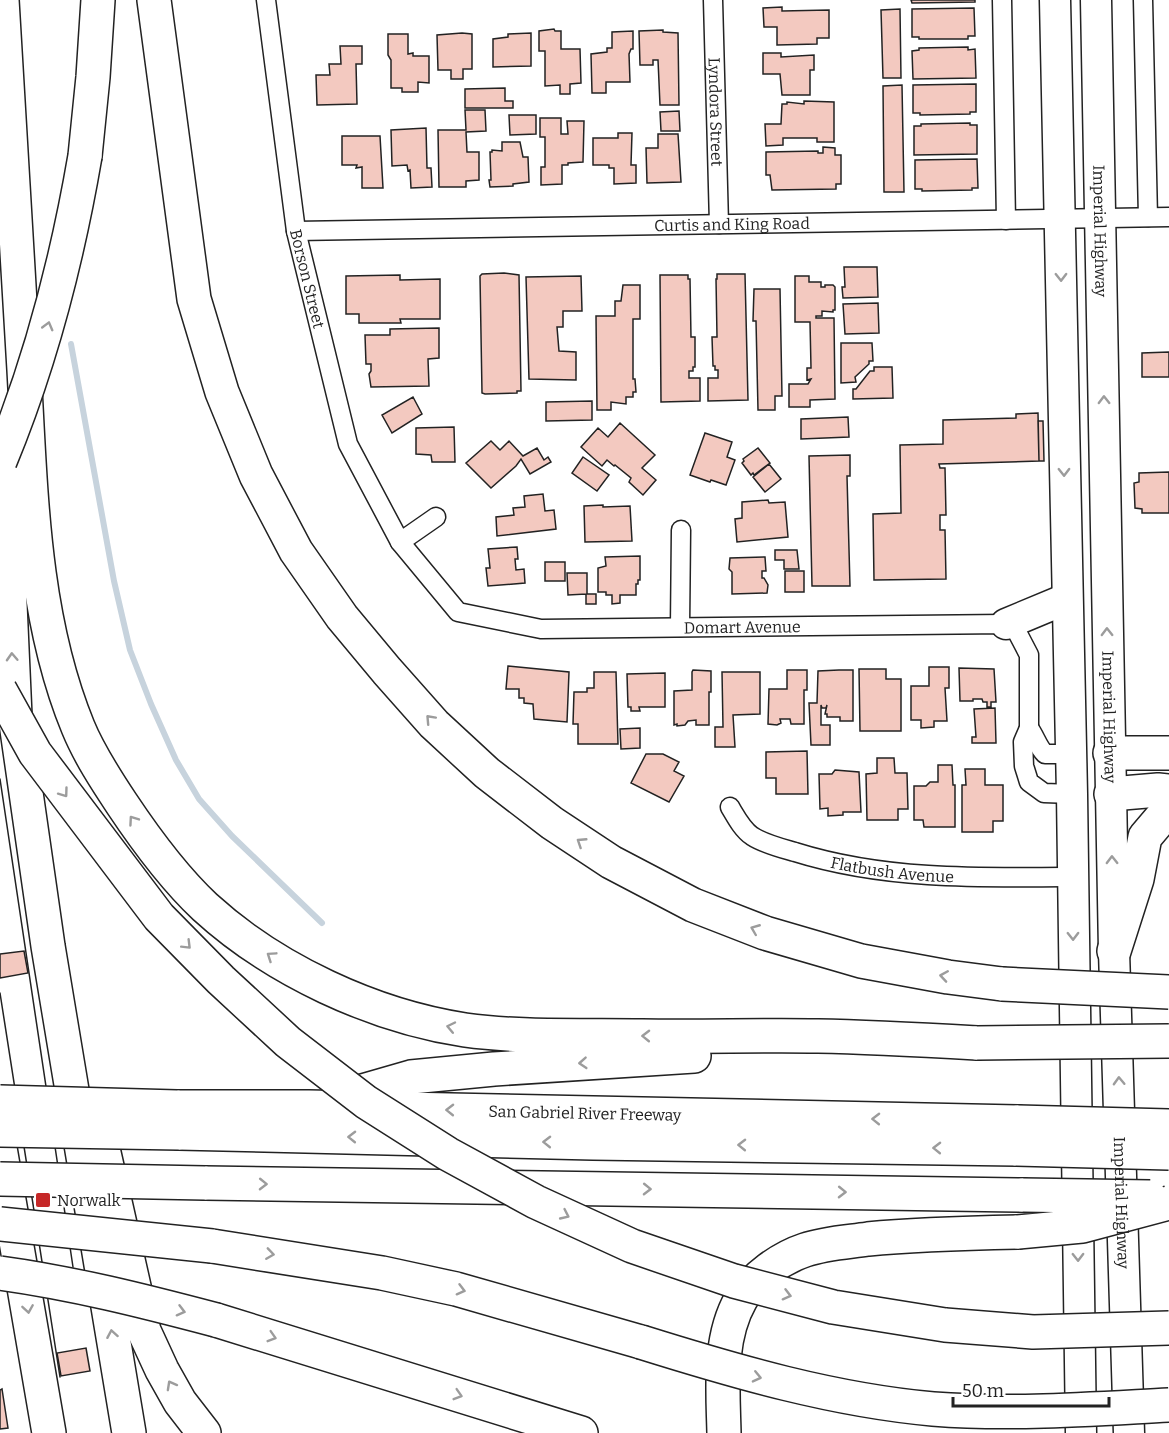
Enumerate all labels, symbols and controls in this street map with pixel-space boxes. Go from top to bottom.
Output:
street label: Lyndora Street [705,57,727,167]
street label: Imperial Highway [1090,165,1111,298]
street label: Curtis and King Road [654,213,810,235]
street label: Borson Street [286,227,329,330]
one-way arrow [1054,273,1067,282]
one-way arrow [41,322,53,332]
one-way arrow [1098,395,1110,404]
one-way arrow [1058,468,1070,477]
street label: Domart Avenue [684,617,801,637]
one-way arrow [1101,627,1114,636]
street label: Imperial Highway [1099,651,1120,784]
one-way arrow [6,653,18,662]
one-way arrow [426,715,437,726]
one-way arrow [57,787,68,798]
one-way arrow [129,816,140,827]
one-way arrow [577,838,588,849]
street label: Flatbush Avenue [829,852,954,886]
one-way arrow [1106,856,1119,865]
one-way arrow [750,924,761,936]
one-way arrow [1067,931,1080,940]
one-way arrow [179,937,190,948]
one-way arrow [267,952,278,963]
one-way arrow [939,970,949,983]
one-way arrow [447,1021,457,1034]
one-way arrow [641,1030,650,1042]
one-way arrow [579,1057,588,1070]
one-way arrow [1112,1076,1125,1085]
street label: San Gabriel River Freeway [488,1101,682,1124]
one-way arrow [445,1104,454,1116]
one-way arrow [871,1113,880,1125]
one-way arrow [348,1131,357,1143]
one-way arrow [543,1136,552,1148]
street label: Imperial Highway [1110,1136,1133,1270]
one-way arrow [737,1139,746,1151]
one-way arrow [932,1142,941,1154]
one-way arrow [259,1178,268,1190]
one-way arrow [643,1183,652,1195]
one-way arrow [838,1186,847,1198]
marker: Norwalk [34,1191,52,1209]
place label: Norwalk [57,1191,121,1210]
one-way arrow [559,1208,570,1220]
one-way arrow [265,1247,275,1260]
one-way arrow [1072,1252,1084,1261]
one-way arrow [456,1283,466,1296]
one-way arrow [782,1288,792,1301]
one-way arrow [175,1303,185,1316]
one-way arrow [21,1304,34,1314]
one-way arrow [106,1329,119,1339]
one-way arrow [266,1330,277,1342]
one-way arrow [752,1370,762,1383]
scale bar [953,1370,1109,1408]
text: 50 m [962,1380,1004,1402]
one-way arrow [167,1381,178,1391]
one-way arrow [452,1388,463,1400]

